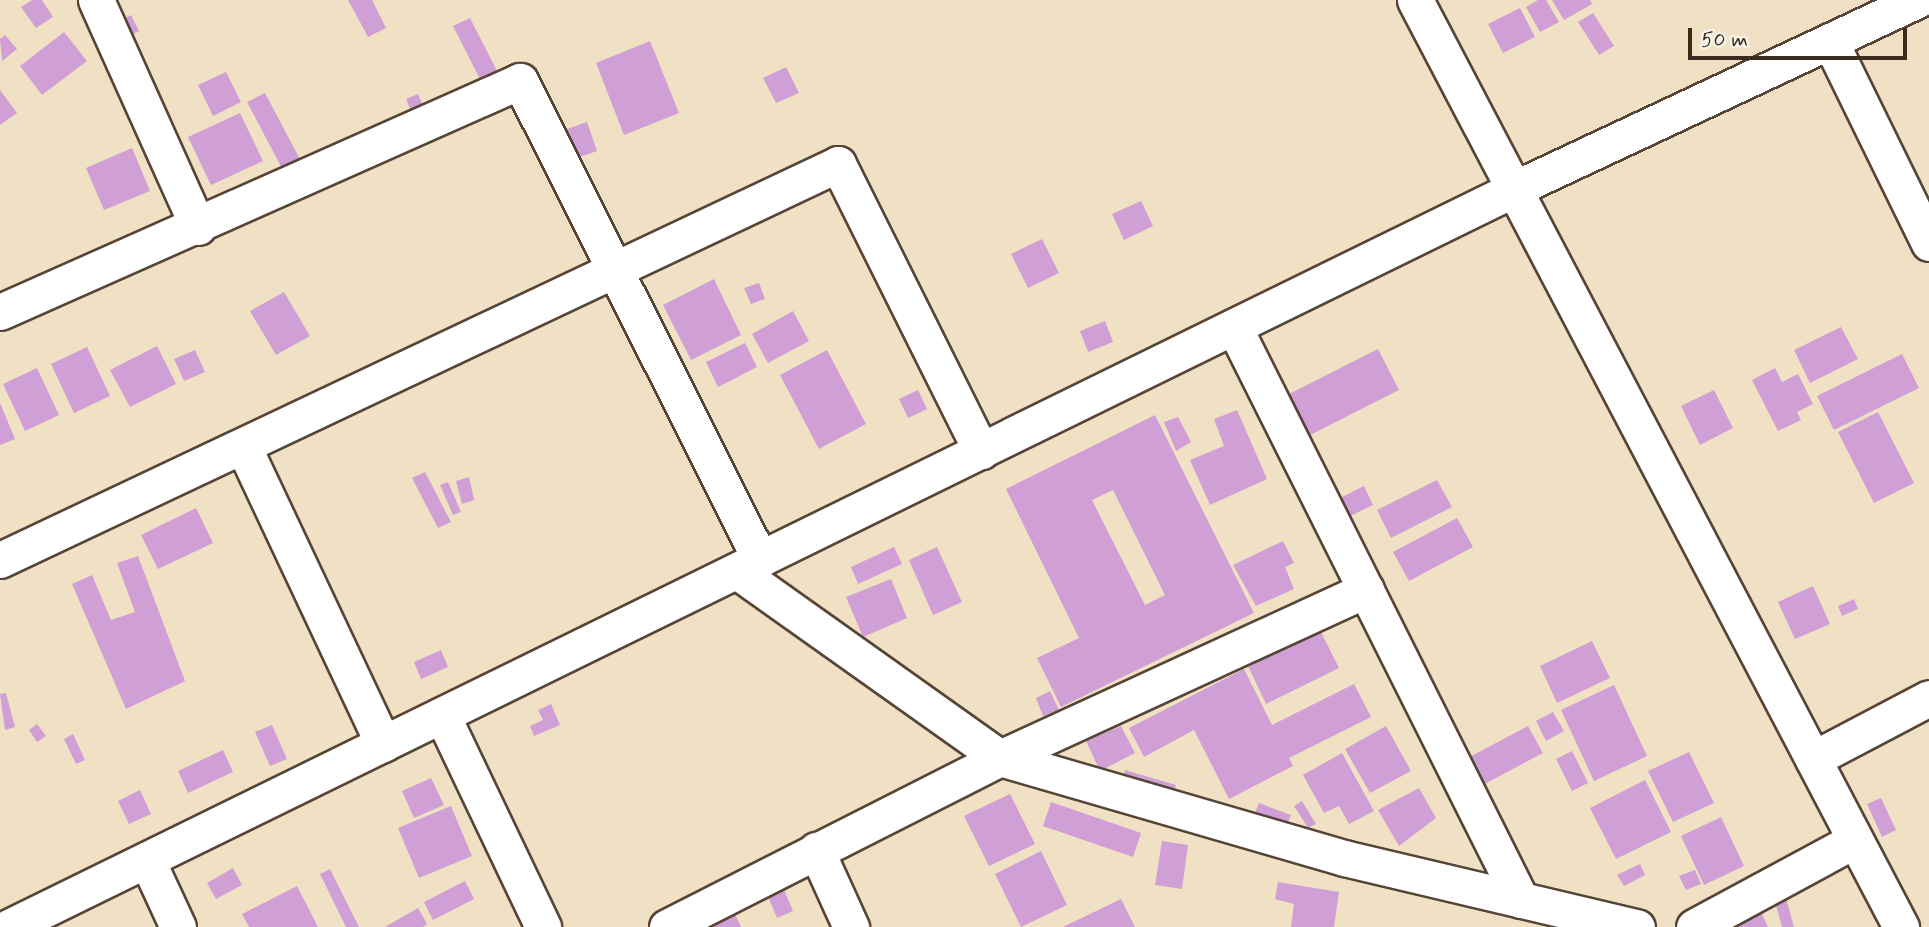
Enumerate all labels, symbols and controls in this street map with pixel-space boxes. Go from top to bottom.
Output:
scale bar [1691,14,1910,58]
text: 50 m [1701,26,1748,54]

